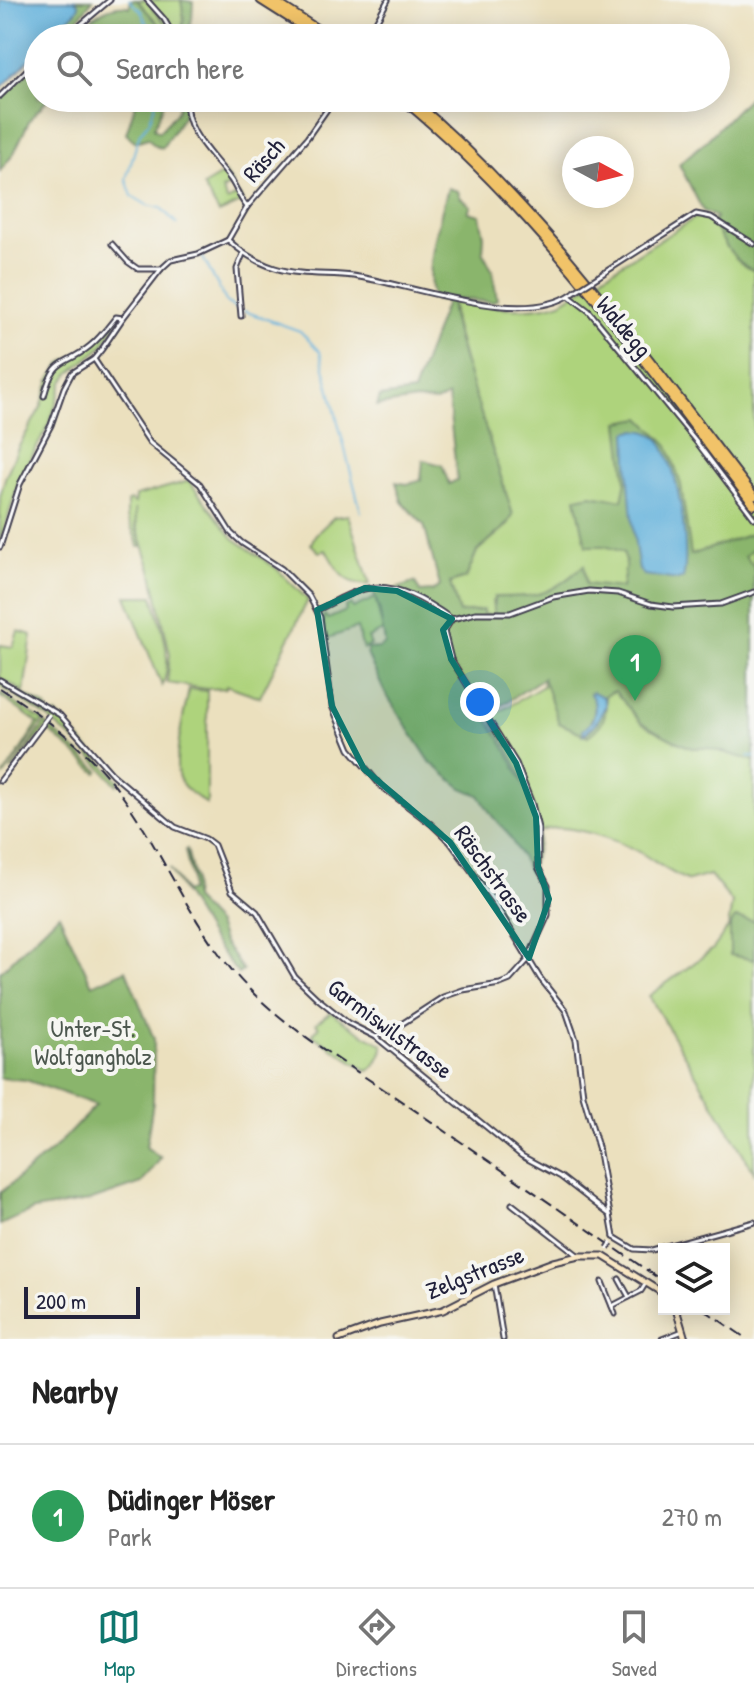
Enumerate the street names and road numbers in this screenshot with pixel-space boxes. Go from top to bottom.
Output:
street label: Räsch [235,130,291,188]
street label: Waldegg [590,289,660,364]
street label: Räschstrasse [448,818,540,929]
street label: Garmiswilstrasse [322,971,460,1086]
street label: Zelgstrasse [421,1238,529,1306]

